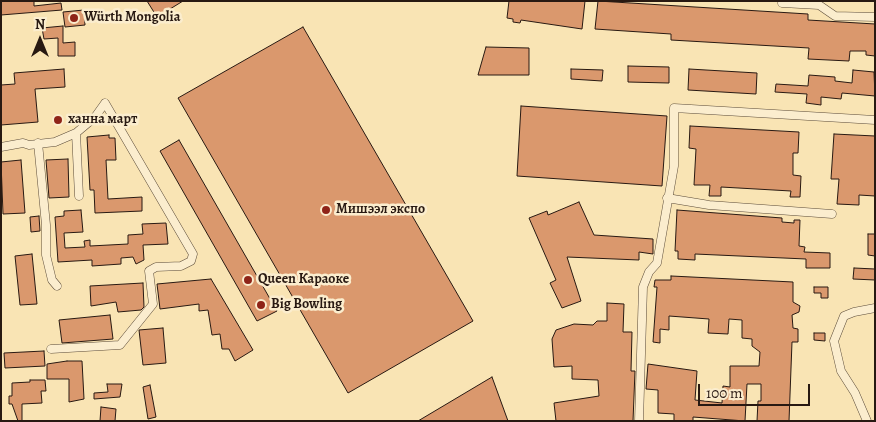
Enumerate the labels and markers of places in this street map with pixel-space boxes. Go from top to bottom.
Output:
place label: Würth Mongolia [84,10,180,26]
marker: Würth Mongolia [68,12,80,24]
place label: ханна март [68,112,137,128]
marker: ханна март [52,114,64,126]
place label: Мишээл экспо [336,202,425,218]
marker: Мишээл экспо [320,204,332,216]
place label: Queen Караоке [258,272,349,288]
marker: Queen Караоке [242,274,254,286]
place label: Big Bowling [271,297,342,313]
marker: Big Bowling [255,299,267,311]

